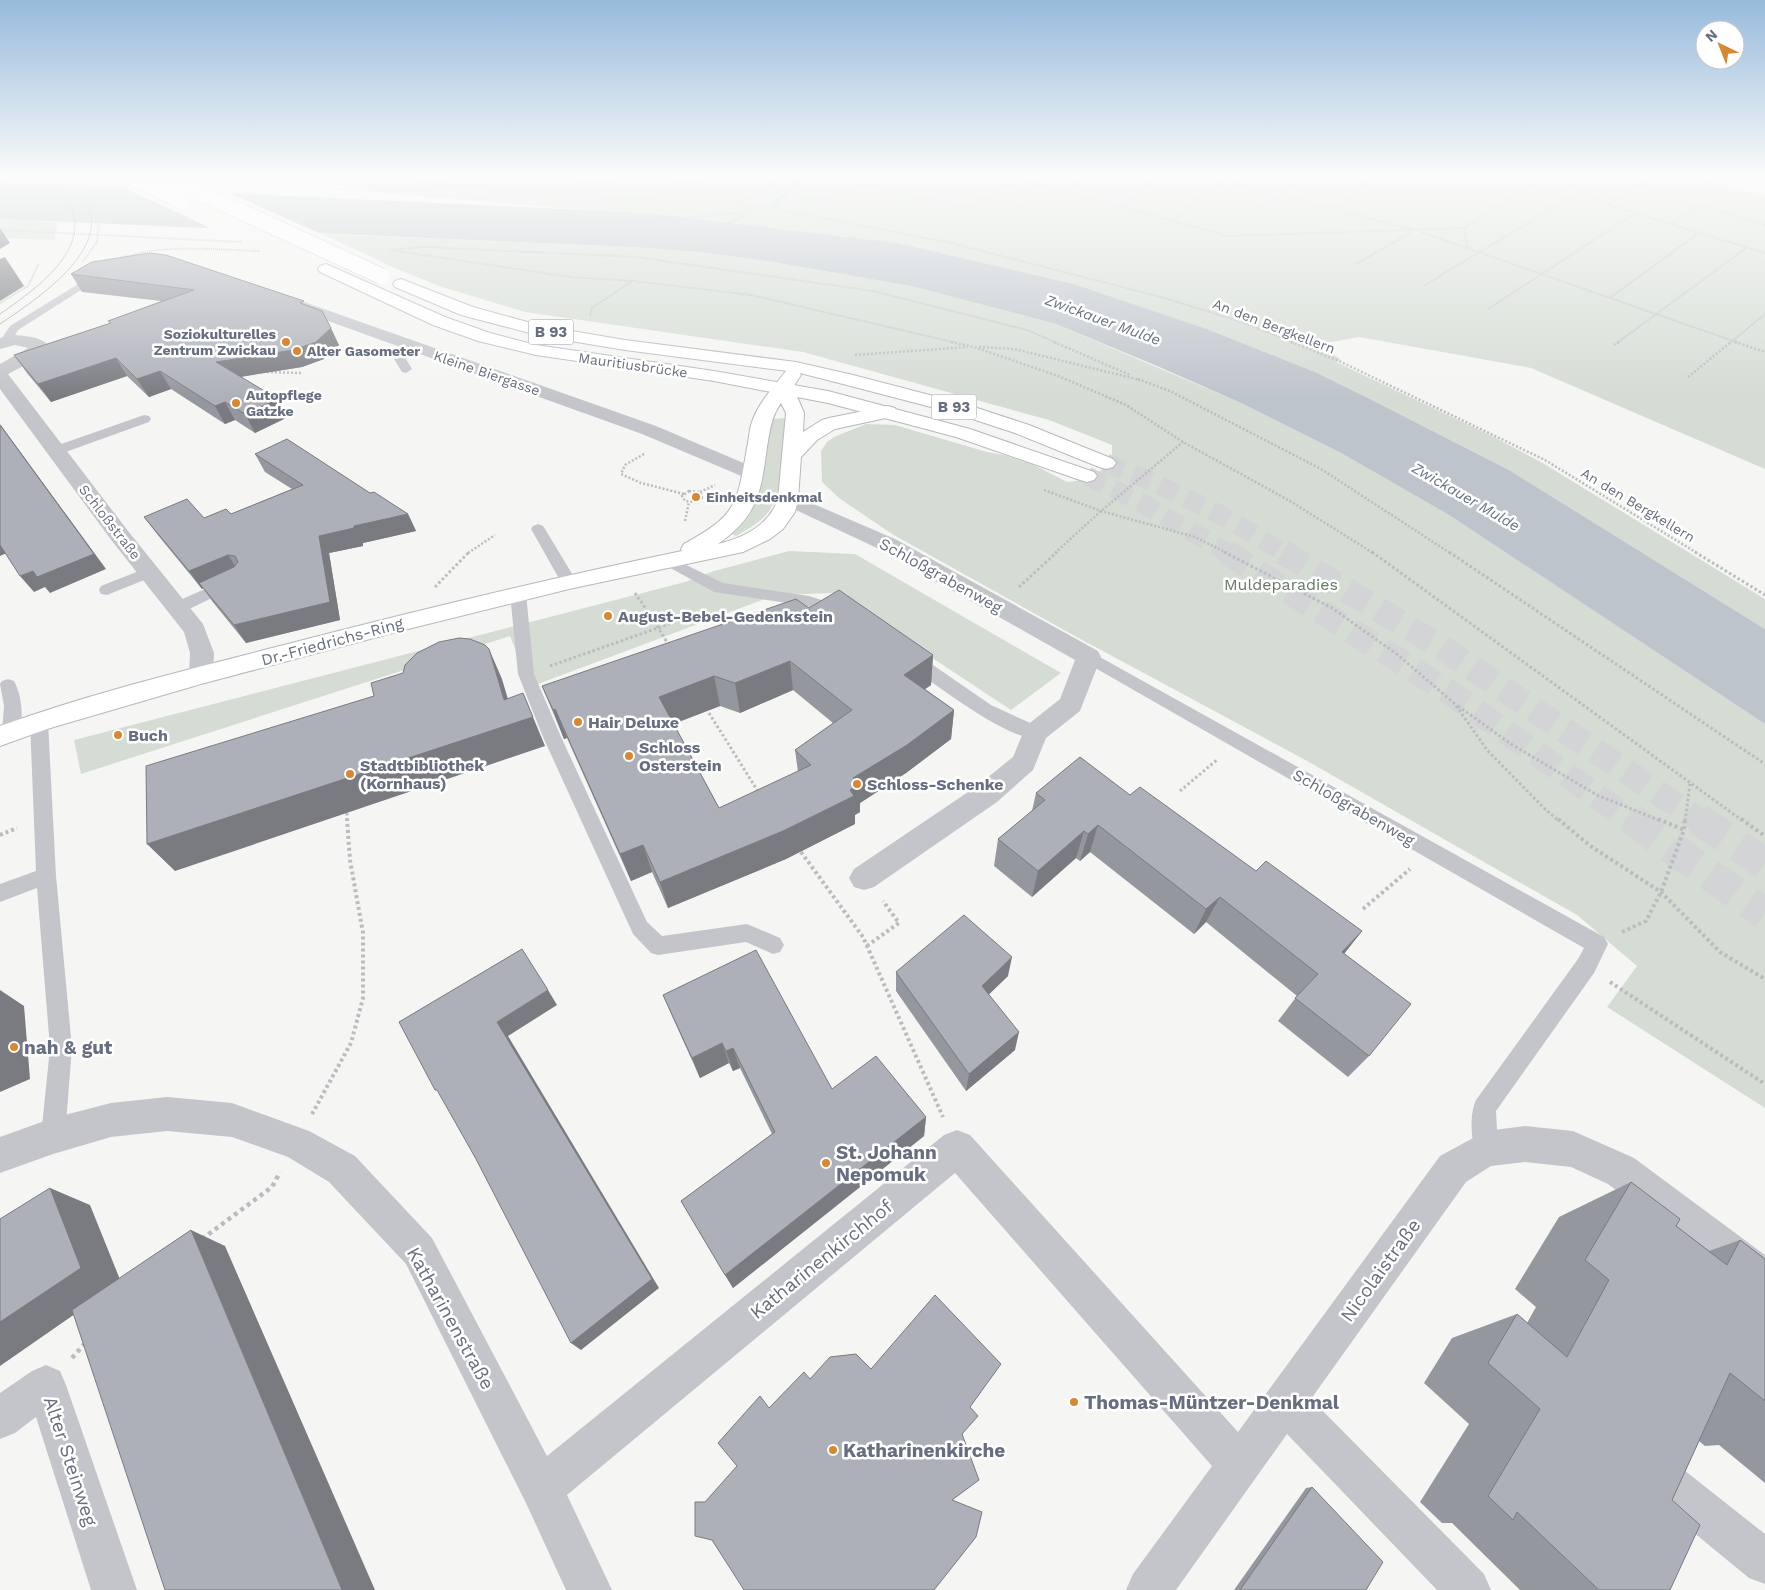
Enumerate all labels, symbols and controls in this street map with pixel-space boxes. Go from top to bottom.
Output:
north arrow [1695,20,1745,70]
text: N [1702,26,1720,45]
water label: Zwickauer Mulde [1042,290,1163,349]
street label: An den Bergkellern [1211,295,1337,357]
road number: B 93 [528,320,574,344]
place label: Soziokulturelles Zentrum Zwickau [154,326,277,358]
marker: Soziokulturelles Zentrum Zwickau [280,336,292,348]
place label: Alter Gasometer [307,343,420,359]
marker: Alter Gasometer [291,345,303,357]
street label: Kleine Biergasse [432,347,542,399]
street label: Mauritiusbrücke [577,349,689,381]
place label: Autopflege Gatzke [246,387,322,419]
road number: B 93 [932,394,976,420]
marker: Autopflege Gatzke [230,397,242,409]
water label: Zwickauer Mulde [1408,458,1523,535]
street label: An den Bergkellern [1578,465,1698,545]
street label: Schloßstraße [76,482,144,562]
place label: Einheitsdenkmal [706,489,823,505]
marker: Einheitsdenkmal [690,491,702,503]
street label: Schloßgrabenweg [876,534,1006,617]
park label: Muldeparadies [1224,575,1338,594]
place label: August-Bebel-Gedenkstein [618,607,833,626]
marker: August-Bebel-Gedenkstein [602,610,614,622]
street label: Dr.-Friedrichs-Ring [259,613,406,670]
place label: Hair Deluxe [588,713,679,732]
marker: Hair Deluxe [572,716,584,728]
place label: Buch [128,726,168,745]
marker: Buch [112,729,124,741]
place label: Schloss Osterstein [639,738,722,775]
marker: Schloss Osterstein [623,750,635,762]
place label: Stadtbibliothek (Kornhaus) [360,756,484,793]
street label: Schloßgrabenweg [1290,765,1418,850]
marker: Stadtbibliothek (Kornhaus) [344,768,356,780]
place label: Schloss-Schenke [867,775,1004,794]
marker: Schloss-Schenke [851,778,863,790]
place label: nah & gut [24,1036,113,1059]
marker: nah & gut [8,1041,20,1053]
place label: St. Johann Nepomuk [836,1141,937,1186]
marker: St. Johann Nepomuk [820,1157,832,1169]
street label: Katharinenkirchhof [746,1195,898,1324]
street label: Nicolaistraße [1335,1214,1425,1326]
street label: Katharinenstraße [402,1243,499,1393]
place label: Thomas-Müntzer-Denkmal [1084,1391,1340,1414]
street label: Alter Steinweg [39,1393,103,1530]
marker: Thomas-Müntzer-Denkmal [1068,1396,1080,1408]
place label: Katharinenkirche [843,1439,1005,1462]
marker: Katharinenkirche [827,1444,839,1456]

